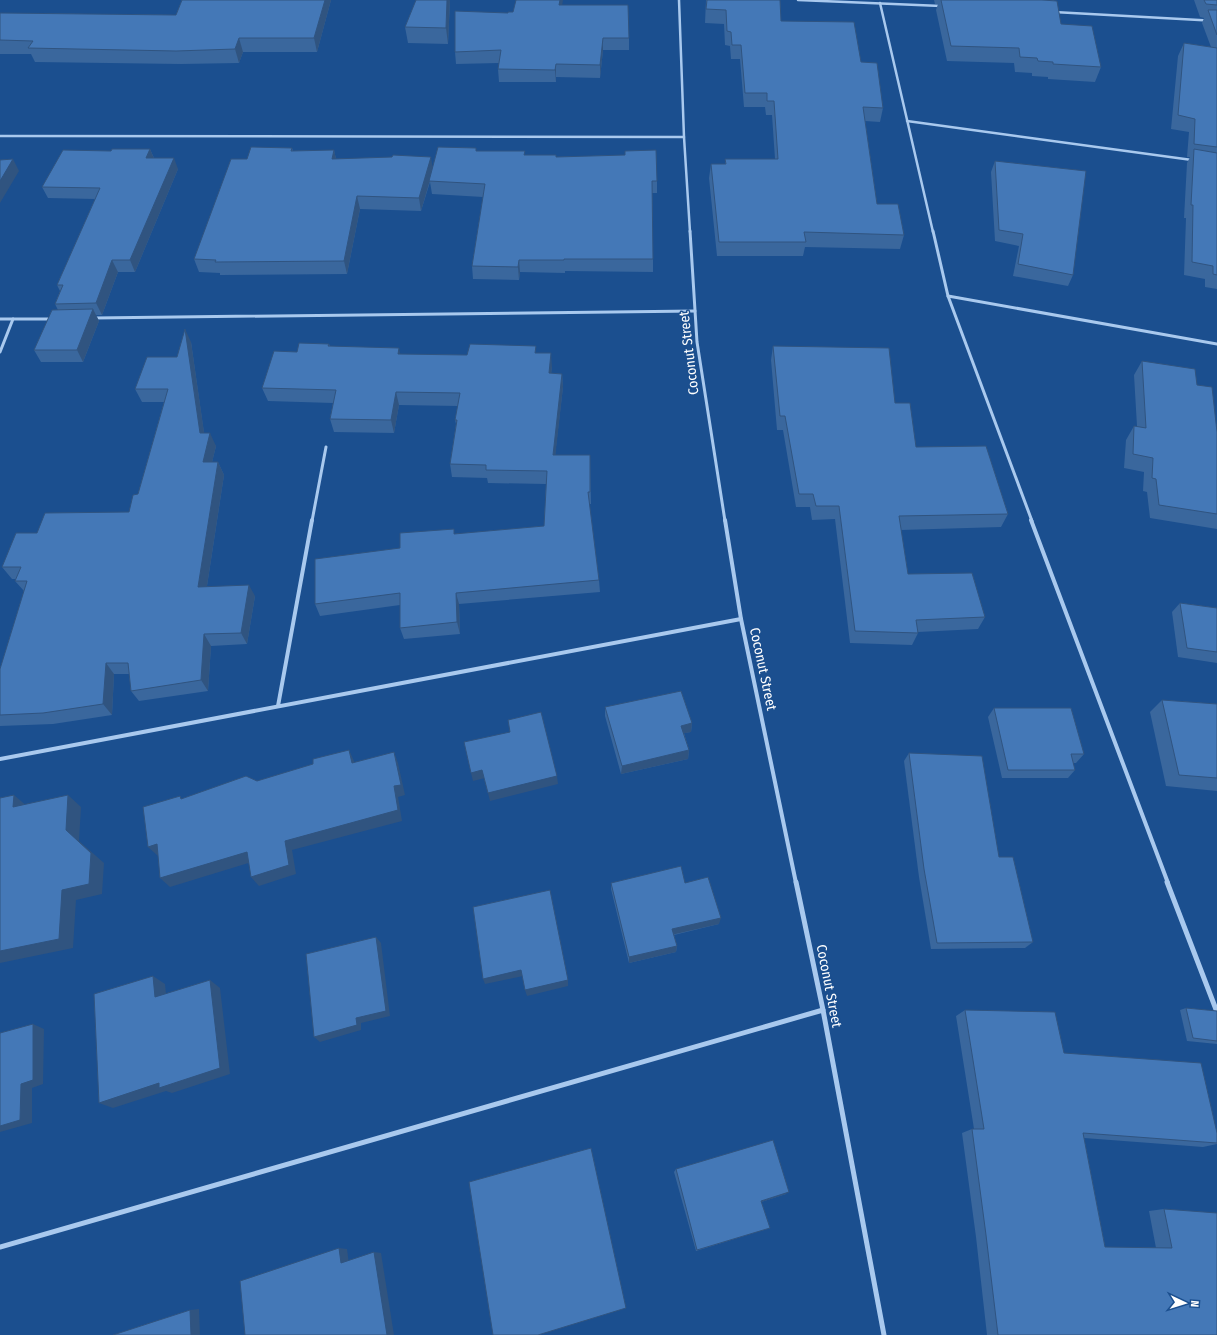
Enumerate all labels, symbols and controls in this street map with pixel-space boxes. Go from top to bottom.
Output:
street label: Coconut Street [675,310,703,396]
street label: Coconut Street [746,626,780,712]
street label: Coconut Street [813,943,845,1029]
north arrow [1165,1283,1205,1323]
text: N [1188,1300,1201,1307]

